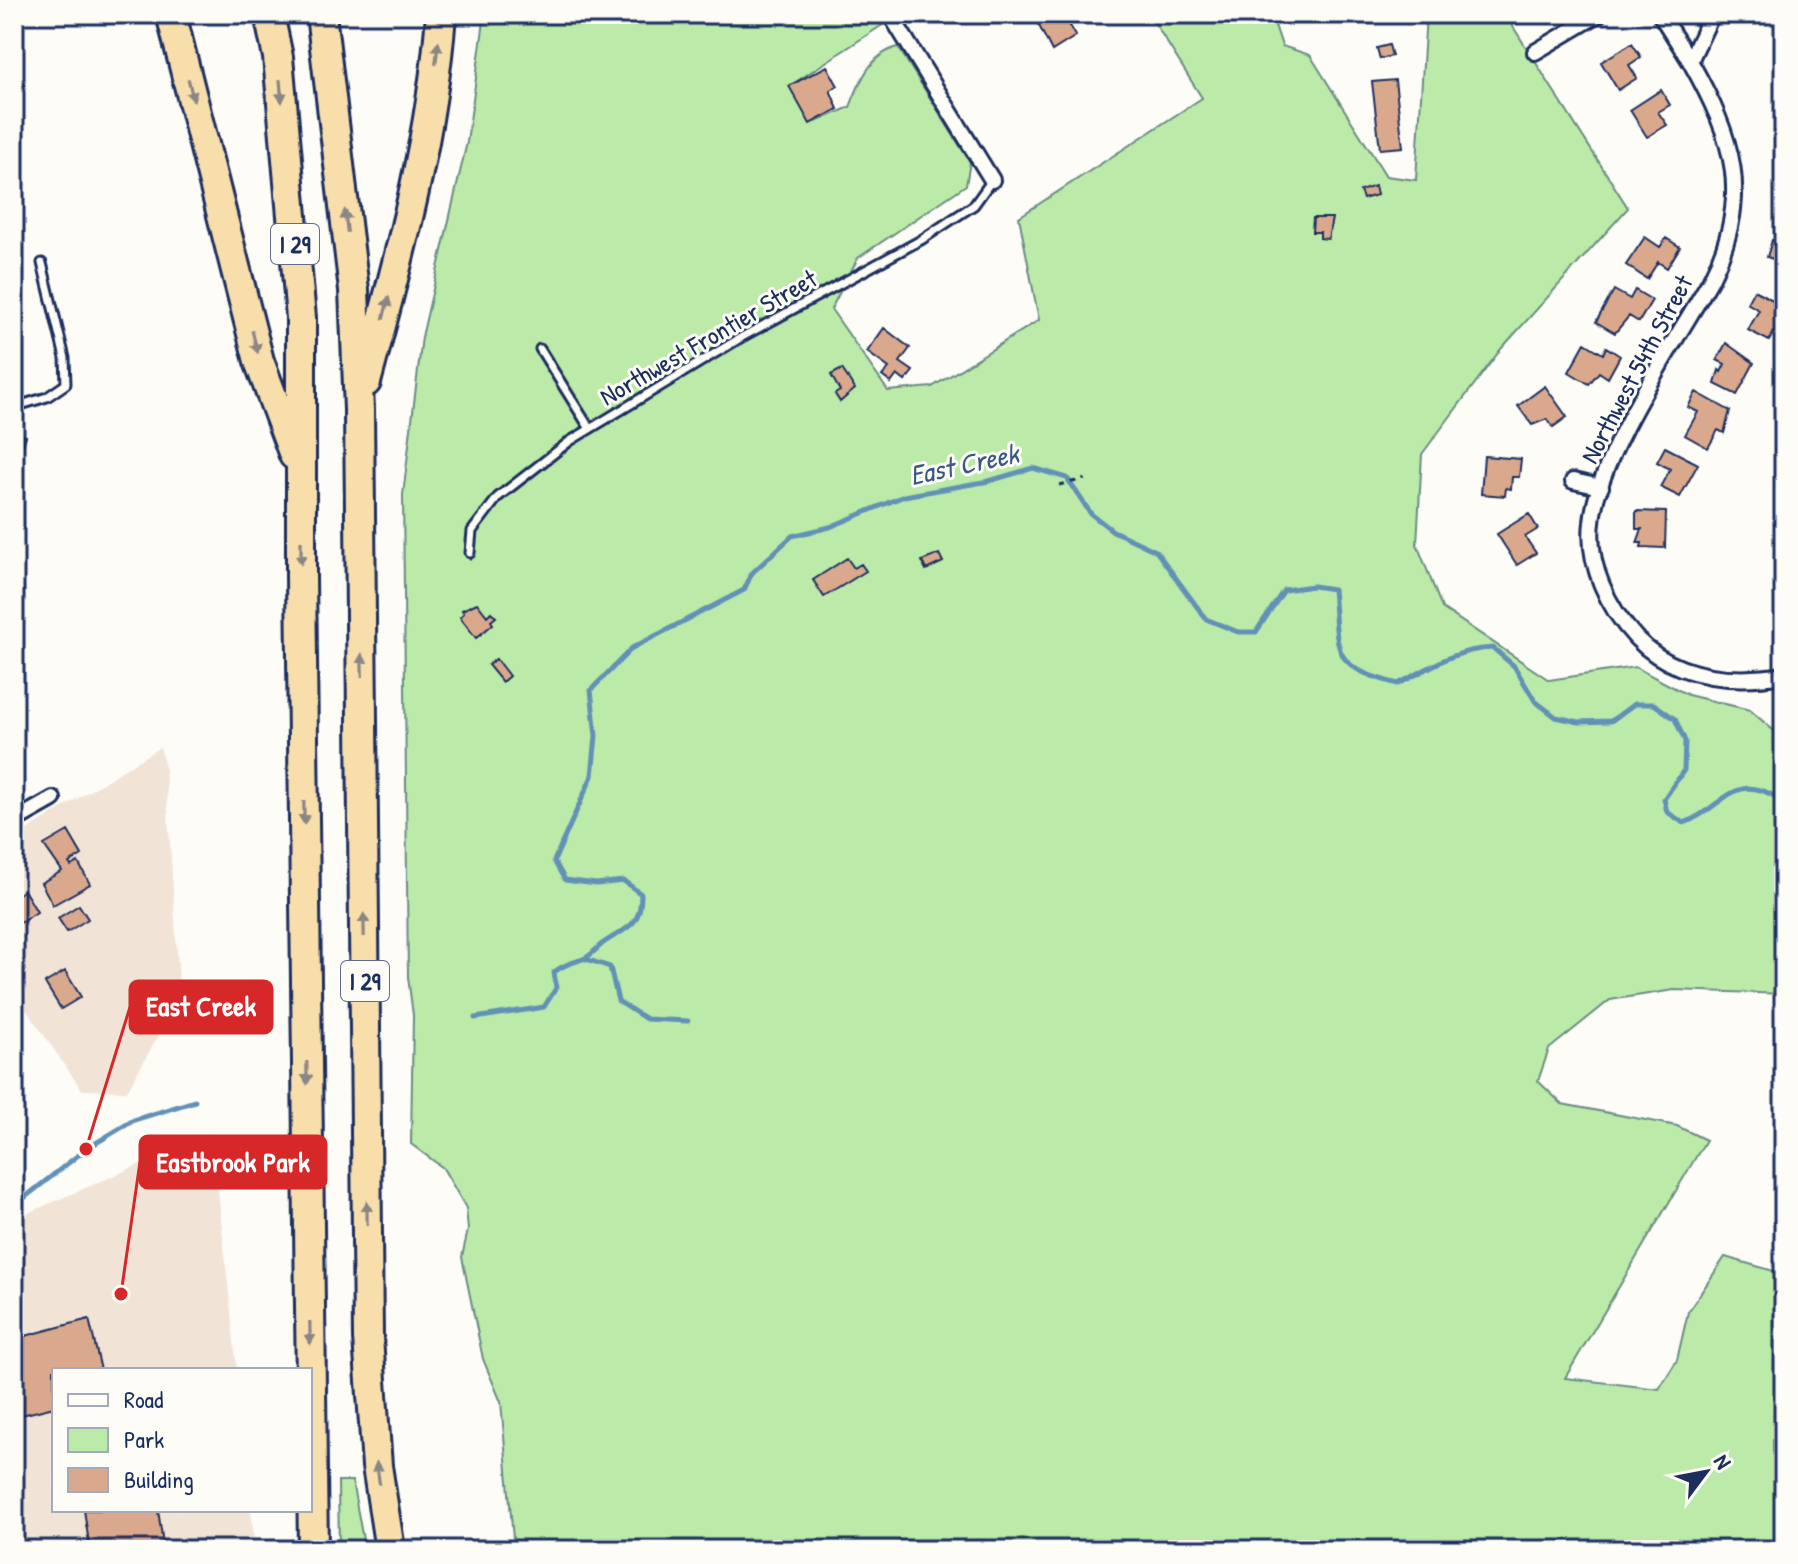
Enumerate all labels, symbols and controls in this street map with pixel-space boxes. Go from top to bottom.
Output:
one-way arrow [431,40,444,65]
one-way arrow [185,77,197,102]
one-way arrow [275,79,288,104]
one-way arrow [339,208,352,233]
road number: I 29 [271,224,319,264]
street label: Northwest Frontier Street [593,260,824,413]
street label: Northwest 54th Street [1572,268,1701,469]
one-way arrow [380,295,392,320]
one-way arrow [249,329,261,354]
water label: East Creek [906,433,1024,494]
one-way arrow [295,541,307,566]
one-way arrow [356,652,368,677]
one-way arrow [298,801,310,826]
one-way arrow [358,912,370,937]
road number: I 29 [341,961,389,1001]
callout: East Creek [130,981,272,1033]
text: East Creek [146,987,256,1025]
one-way arrow [301,1061,313,1086]
callout: Eastbrook Park [140,1136,326,1188]
text: Eastbrook Park [156,1143,310,1181]
one-way arrow [361,1200,373,1225]
one-way arrow [304,1321,316,1346]
legend [52,1368,312,1512]
text: Road [124,1383,163,1415]
text: Park [124,1423,164,1455]
north arrow [1666,1432,1746,1512]
text: N [1707,1448,1739,1475]
one-way arrow [371,1460,384,1485]
text: Building [124,1463,194,1495]

